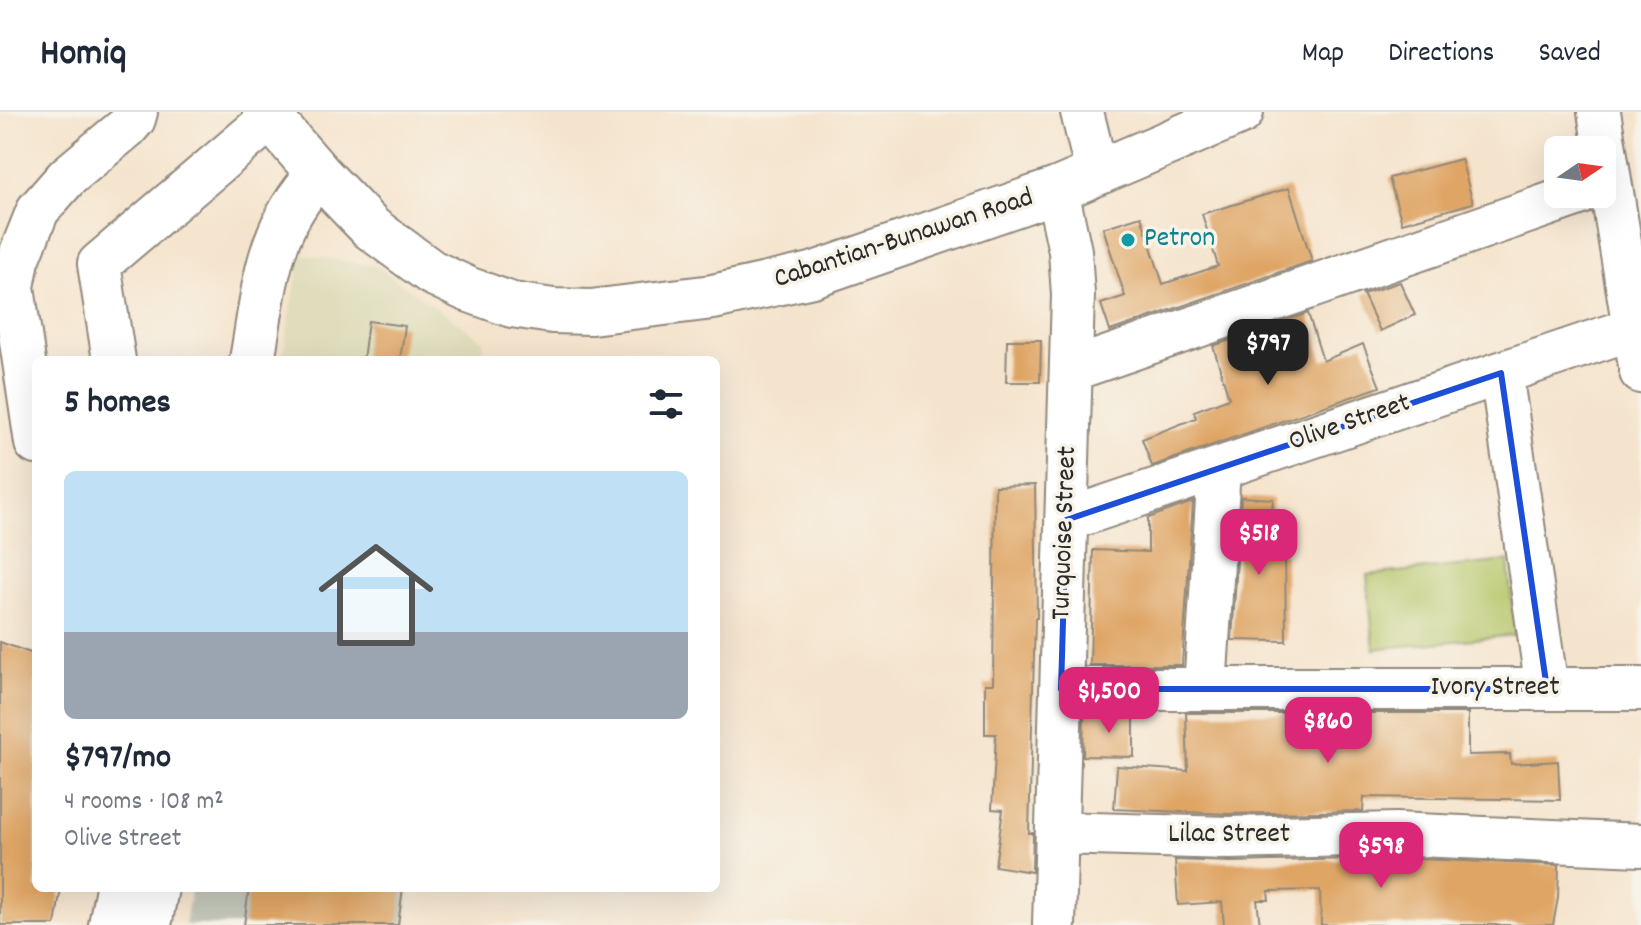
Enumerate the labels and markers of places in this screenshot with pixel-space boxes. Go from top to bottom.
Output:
place label: Petron [1144,220,1215,260]
marker: Petron [1119,231,1137,249]
pin: $797 [1221,319,1315,387]
pin: $518 [1212,509,1306,577]
pin: $1,500 [1044,667,1174,735]
pin: $860 [1281,697,1375,765]
pin: $598 [1334,822,1428,890]

